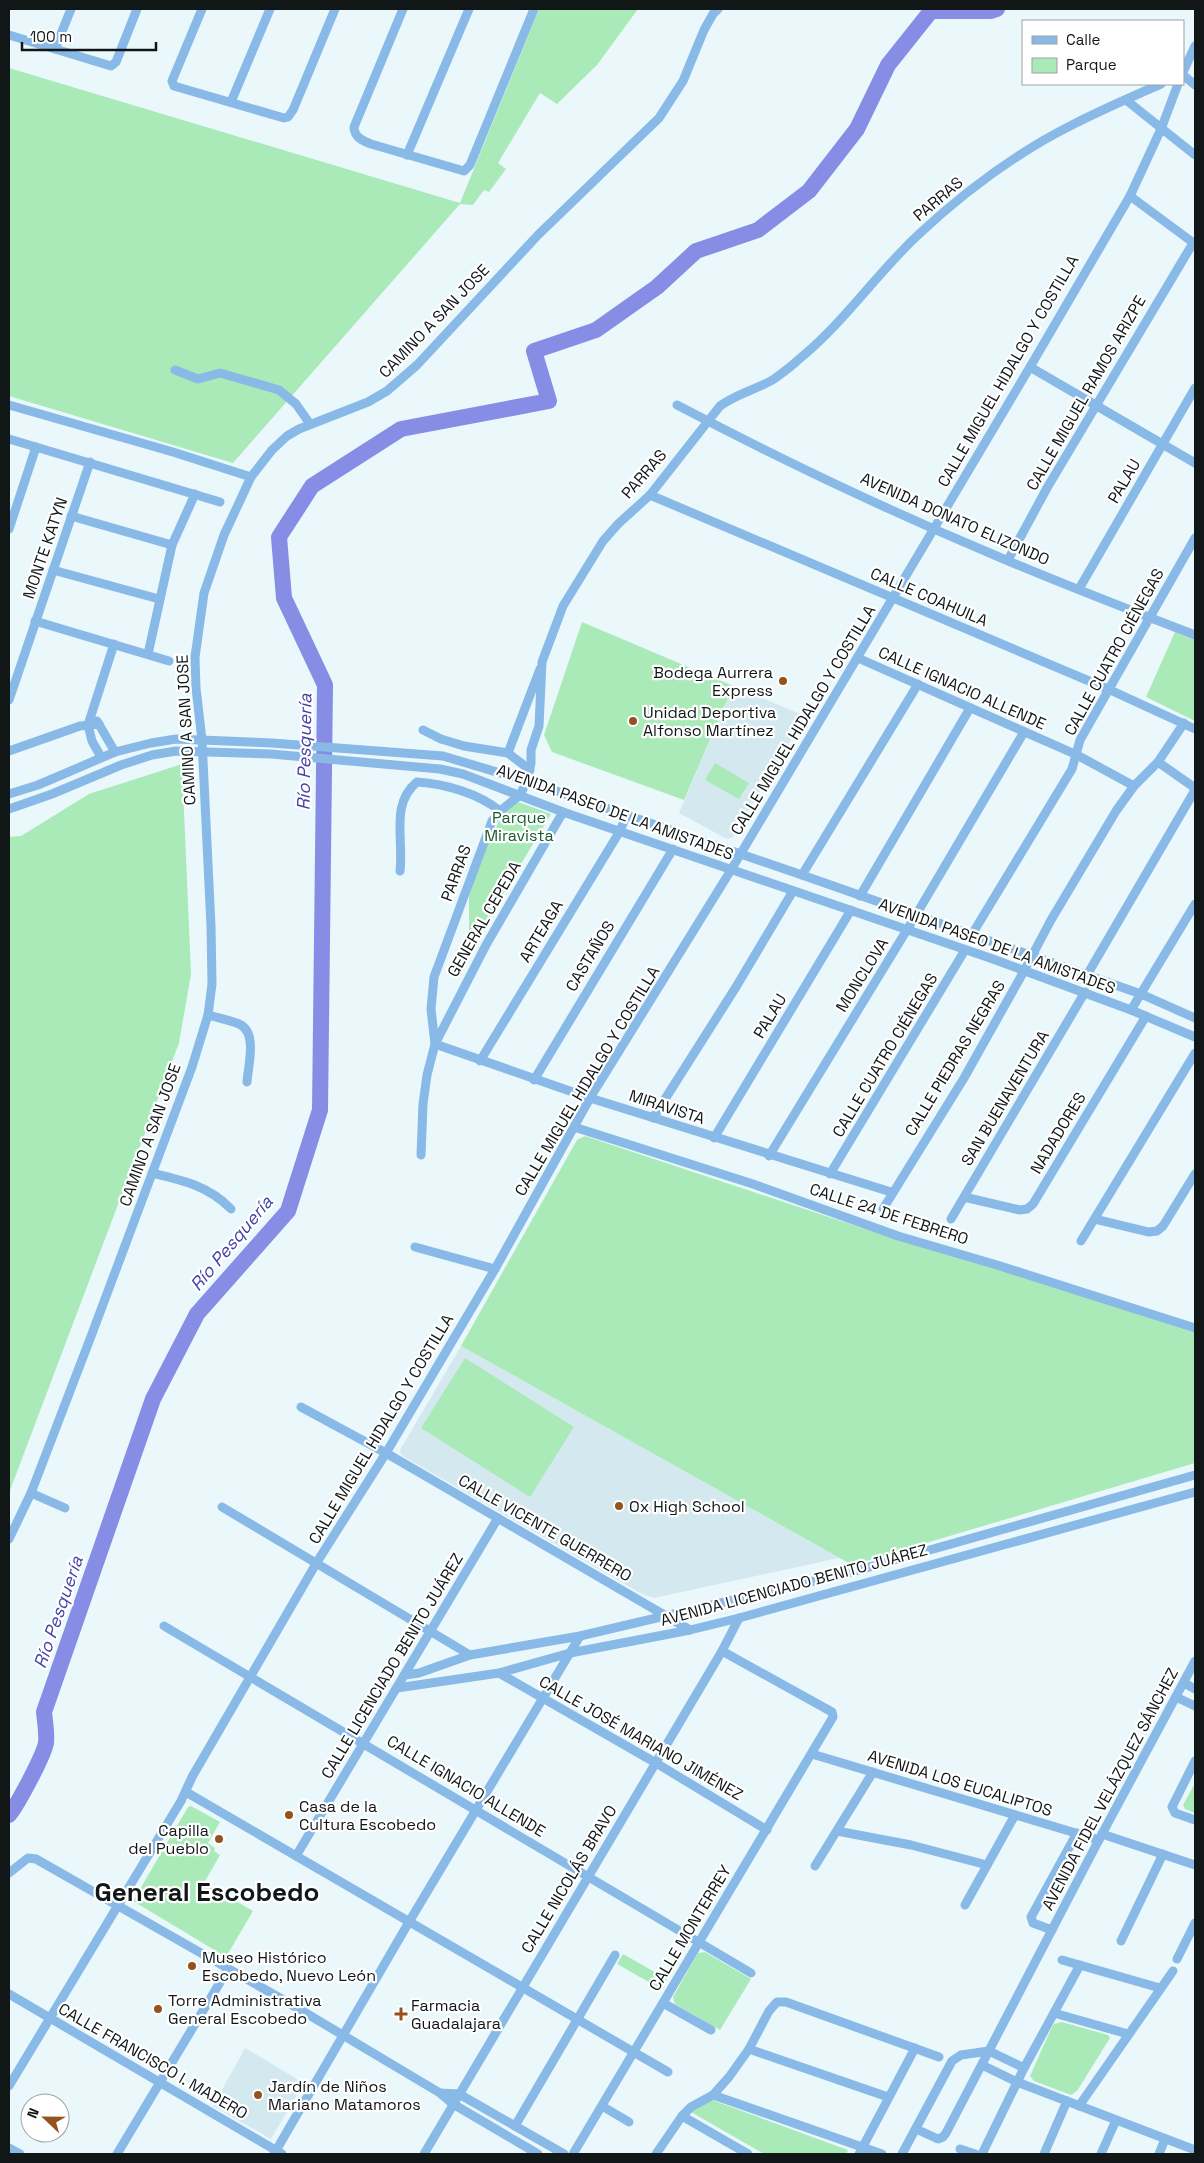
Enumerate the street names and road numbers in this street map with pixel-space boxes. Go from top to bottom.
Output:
street label: PARRAS [909,172,967,226]
street label: CALLE MIGUEL HIDALGO Y COSTILLA [933,251,1083,491]
street label: CAMINO A SAN JOSE [374,260,494,382]
street label: CALLE MIGUEL RAMOS ARIZPE [1022,292,1150,494]
street label: PARRAS [617,445,671,503]
street label: PALAU [1103,455,1145,507]
street label: AVENIDA DONATO ELIZONDO [857,468,1053,570]
street label: MONTE KATYN [18,494,72,602]
street label: CALLE COAHUILA [867,563,991,631]
street label: CALLE CUATRO CIÉNEGAS [1059,565,1169,739]
street label: CALLE MIGUEL HIDALGO Y COSTILLA [726,601,880,839]
street label: CALLE IGNACIO ALLENDE [875,642,1049,734]
street label: CAMINO A SAN JOSE [172,654,200,806]
street label: AVENIDA PASEO DE LA AMISTADES [494,759,737,865]
street label: PARRAS [436,842,476,904]
street label: GENERAL CEPEDA [442,857,526,981]
street label: AVENIDA PASEO DE LA AMISTADES [876,893,1119,999]
street label: ARTEAGA [514,896,568,966]
street label: CASTAÑOS [561,917,619,995]
street label: MONCLOVA [831,934,893,1016]
street label: CALLE MIGUEL HIDALGO Y COSTILLA [510,962,664,1200]
street label: CALLE CUATRO CIÉNEGAS [828,969,943,1141]
street label: CALLE PIEDRAS NEGRAS [900,976,1010,1140]
street label: PALAU [749,990,791,1042]
street label: SAN BUENAVENTURA [956,1026,1054,1170]
street label: CAMINO A SAN JOSE [114,1061,186,1209]
street label: MIRAVISTA [626,1085,708,1129]
street label: NADADORES [1025,1088,1091,1178]
street label: CALLE 24 DE FEBRERO [807,1178,971,1250]
street label: CALLE MIGUEL HIDALGO Y COSTILLA [304,1310,458,1548]
street label: CALLE VICENTE GUERRERO [454,1470,636,1586]
street label: AVENIDA LICENCIADO BENITO JUÁREZ [658,1539,930,1631]
street label: CALLE LICENCIADO BENITO JUÁREZ [316,1549,468,1783]
street label: AVENIDA FIDEL VELÁZQUEZ SÁNCHEZ [1037,1664,1183,1914]
street label: CALLE JOSÉ MARIANO JIMÉNEZ [535,1671,747,1805]
street label: CALLE IGNACIO ALLENDE [383,1730,549,1842]
street label: AVENIDA LOS EUCALIPTOS [865,1745,1055,1821]
street label: CALLE NICOLÁS BRAVO [516,1801,622,1957]
street label: CALLE MONTERREY [644,1861,736,1995]
street label: CALLE FRANCISCO I. MADERO [55,1998,251,2124]

